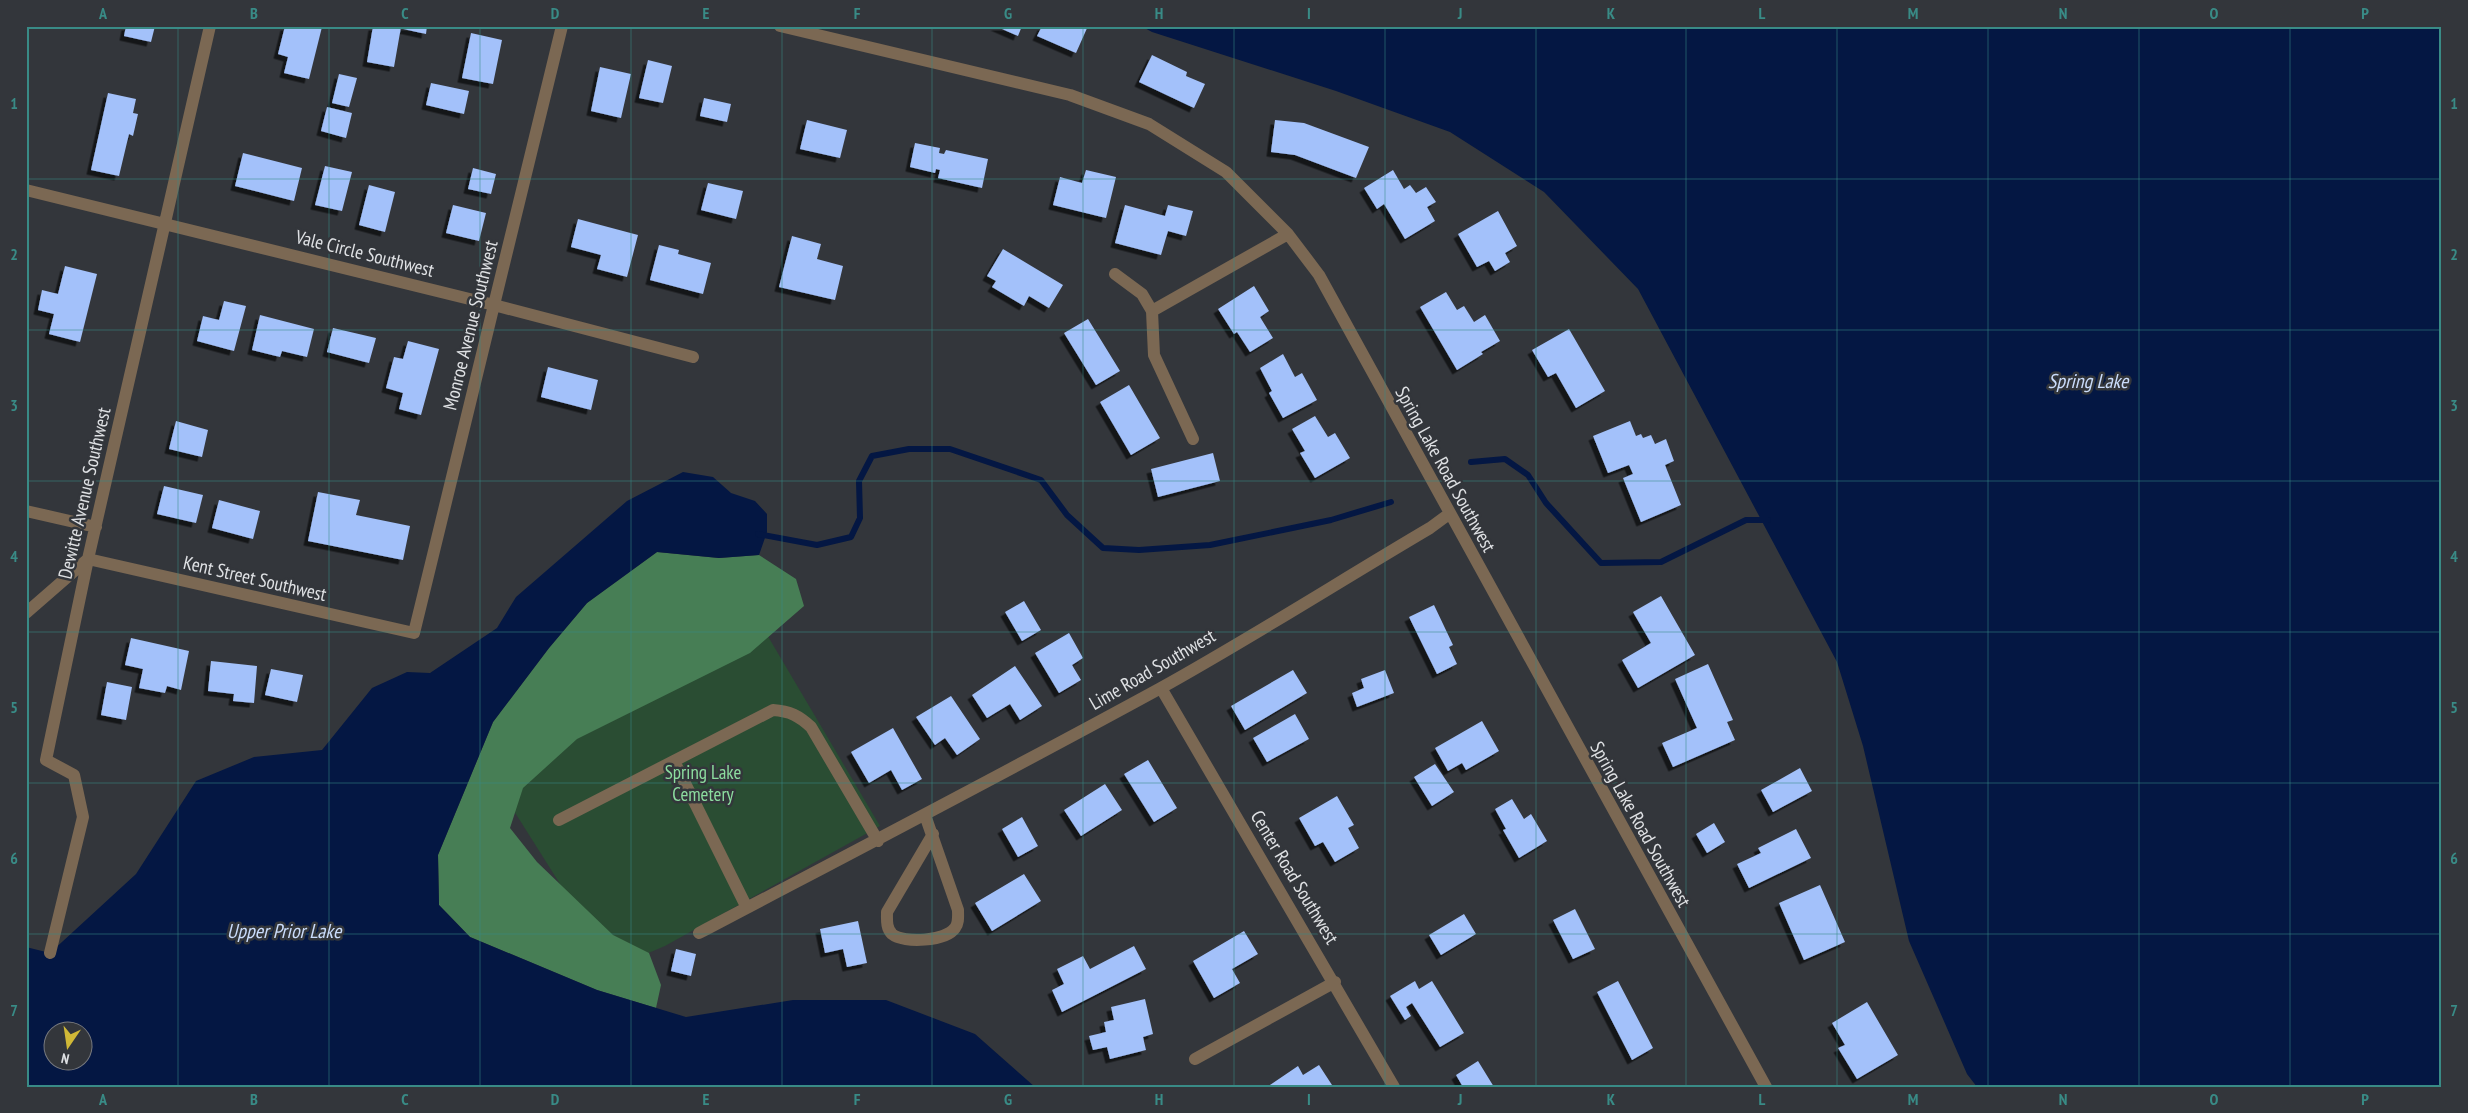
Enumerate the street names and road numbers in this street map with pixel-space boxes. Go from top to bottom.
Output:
street label: Vale Circle Southwest [292,224,437,282]
street label: Monroe Avenue Southwest [437,237,503,412]
street label: Spring Lake Road Southwest [1390,382,1502,557]
street label: Dewitte Avenue Southwest [53,404,116,581]
street label: Kent Street Southwest [181,550,330,606]
street label: Lime Road Southwest [1085,623,1220,715]
street label: Spring Lake Road Southwest [1585,737,1697,912]
street label: Center Road Southwest [1246,806,1345,949]

